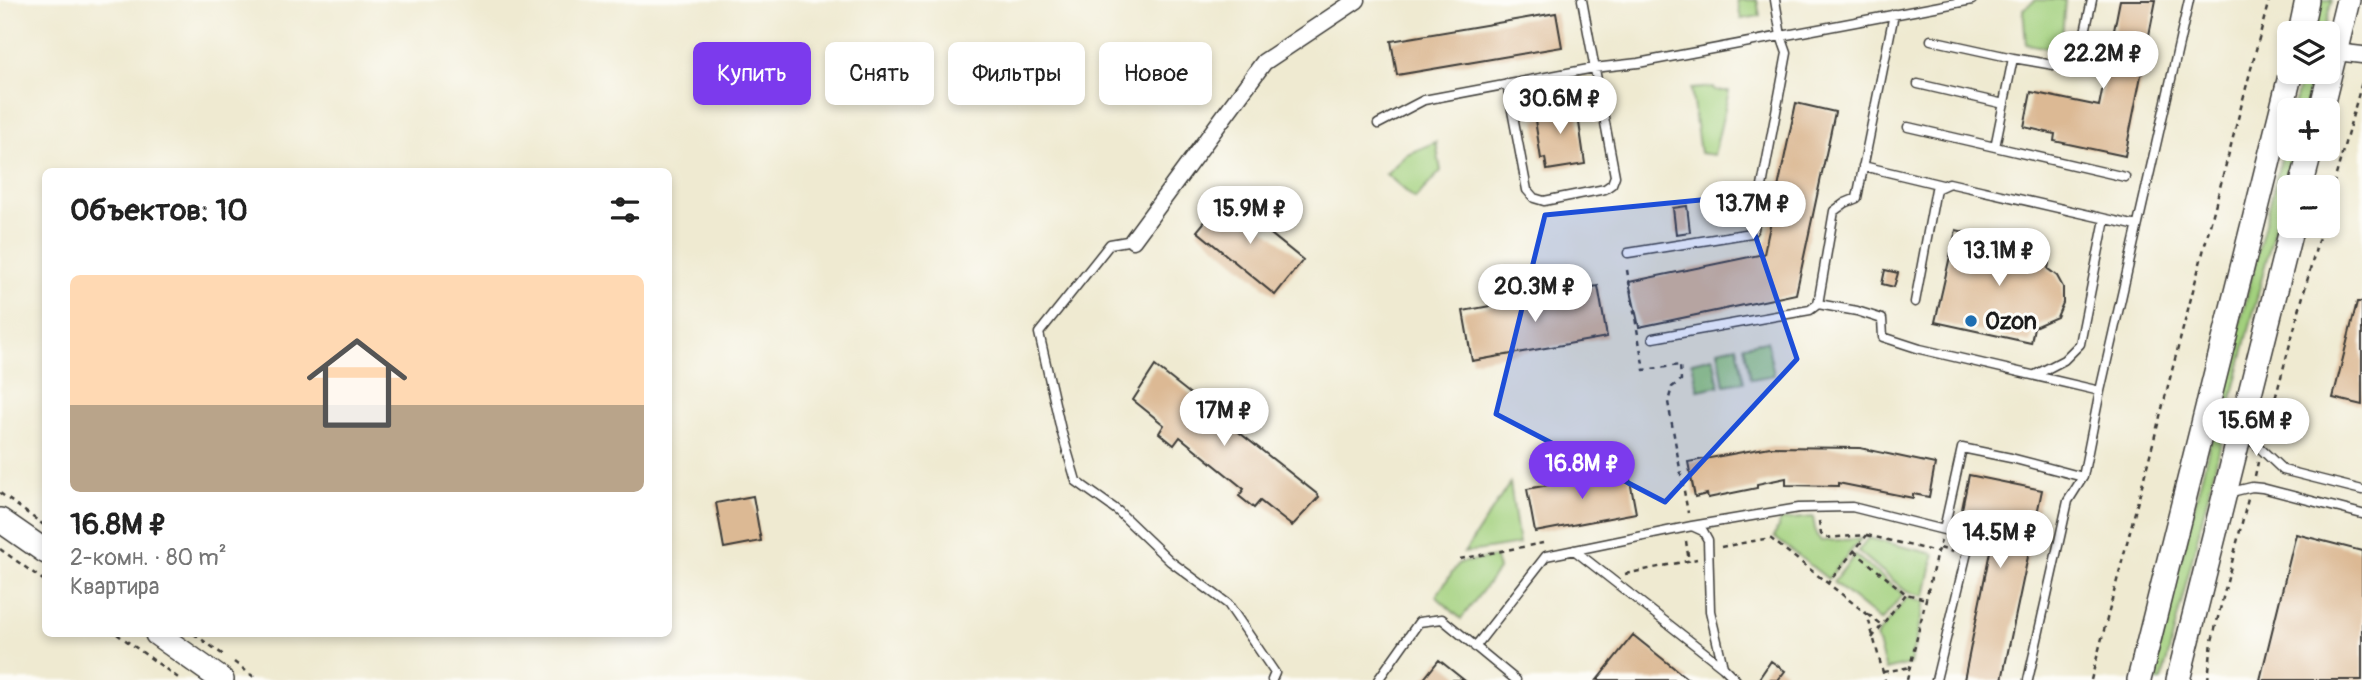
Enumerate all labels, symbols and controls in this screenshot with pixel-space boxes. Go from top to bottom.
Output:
map controls [2277,21,2340,238]
button: layers [2277,21,2340,84]
pin: 22.2M ₽ [2038,32,2168,91]
text: 22.2M ₽ [2064,39,2142,68]
chip: Купить [693,42,811,105]
chip: Снять [825,42,934,105]
chip: Фильтры [948,42,1085,105]
chip: Новое [1099,42,1212,105]
pin: 30.6M ₽ [1495,76,1625,136]
text: 30.6M ₽ [1519,84,1601,113]
button: + [2277,98,2340,161]
button: − [2277,175,2340,238]
pin: 13.7M ₽ [1688,182,1818,241]
pin: 15.9M ₽ [1185,187,1315,246]
text: 13.7M ₽ [1716,189,1790,218]
icon: filters [606,191,644,229]
text: Объектов: 10 [70,192,248,229]
text: 15.9M ₽ [1213,194,1287,223]
pin: 13.1M ₽ [1934,229,2064,288]
text: 13.1M ₽ [1963,236,2035,265]
pin: 20.3M ₽ [1470,264,1600,324]
text: 20.3M ₽ [1494,272,1576,301]
place label: Ozon [1985,307,2037,336]
marker: Ozon [1963,313,1979,329]
icon: home [294,320,420,446]
pin: 17M ₽ [1175,388,1273,448]
text: 17M ₽ [1196,396,1252,425]
pin: 15.6M ₽ [2191,398,2321,458]
text: 15.6M ₽ [2218,406,2294,435]
pin: 16.8M ₽ [1517,442,1647,501]
text: 16.8M ₽ [1545,449,1619,478]
text: 16.8M ₽ [70,506,167,543]
pin: 14.5M ₽ [1935,510,2065,570]
text: 14.5M ₽ [1962,518,2038,547]
text: 2-комн. · 80 m² [70,543,227,572]
text: Квартира [70,572,159,601]

